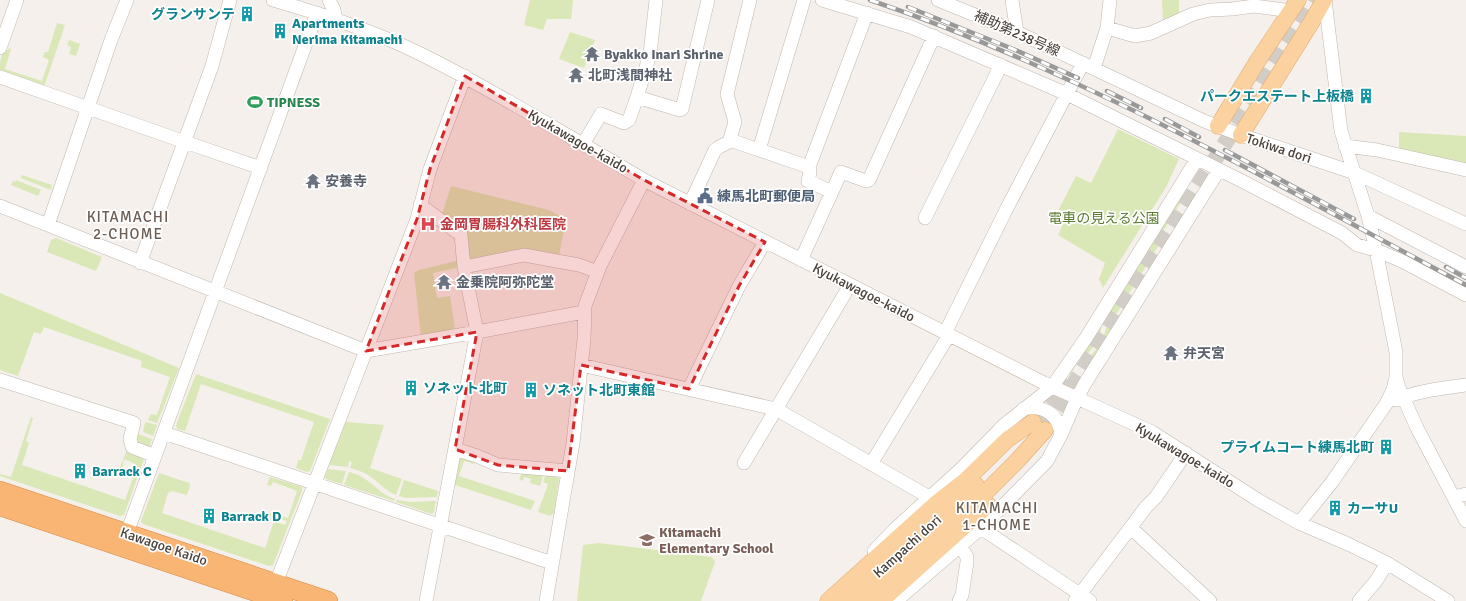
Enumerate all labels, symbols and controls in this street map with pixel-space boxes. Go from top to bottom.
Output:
building icon: グランサンテ [238,5,256,23]
place label: グランサンテ [151,6,235,23]
street label: 補助第238号線 [971,7,1063,60]
place label: Apartments Nerima Kitamachi [292,15,402,48]
building icon: Apartments Nerima Kitamachi [271,22,289,40]
temple icon: Byakko Inari Shrine [583,45,601,63]
place label: Byakko Inari Shrine [604,46,724,63]
temple icon: 北町浅間神社 [567,66,585,84]
place label: 北町浅間神社 [588,67,672,84]
building icon: パークエステート上板橋 [1357,87,1375,105]
place label: パークエステート上板橋 [1200,88,1354,105]
sports icon: TIPNESS [246,93,264,111]
place label: TIPNESS [267,94,320,111]
street label: Kyukawagoe-kaido [525,106,631,177]
street label: Tokiwa dori [1244,130,1314,167]
temple icon: 安養寺 [304,172,322,190]
place label: 安養寺 [325,173,367,190]
public building icon: 練馬北町郵便局 [696,187,714,205]
place label: 練馬北町郵便局 [717,188,815,205]
district label: KITAMACHI 2-CHOME [87,208,169,243]
park label: 電車の見える公園 [1048,210,1160,227]
hospital icon: 金岡胃腸科外科医院 [419,215,437,233]
place label: 金岡胃腸科外科医院 [440,216,566,233]
street label: Kyukawagoe-kaido [810,259,918,326]
temple icon: 金乗院阿弥陀堂 [435,273,453,291]
place label: 金乗院阿弥陀堂 [456,274,554,291]
temple icon: 弁天宮 [1162,344,1180,362]
place label: 弁天宮 [1183,345,1225,362]
building icon: ソネット北町 [402,379,420,397]
place label: ソネット北町 [423,380,507,397]
building icon: ソネット北町東館 [522,381,540,399]
place label: ソネット北町東館 [543,382,655,399]
street label: Kyukawagoe-kaido [1132,419,1237,492]
building icon: プライムコート練馬北町 [1377,438,1395,456]
place label: プライムコート練馬北町 [1220,439,1374,456]
building icon: Barrack C [71,462,89,480]
place label: Barrack C [92,463,152,480]
district label: KITAMACHI 1-CHOME [956,499,1038,534]
building icon: カーサU [1326,499,1344,517]
place label: カーサU [1347,500,1398,517]
building icon: Barrack D [200,507,218,525]
place label: Barrack D [221,508,281,525]
street label: Kampachi dori [870,511,945,581]
street label: Kawagoe Kaido [118,524,210,569]
place label: Kitamachi Elementary School [659,524,774,557]
school or university icon: Kitamachi Elementary School [638,531,656,549]

